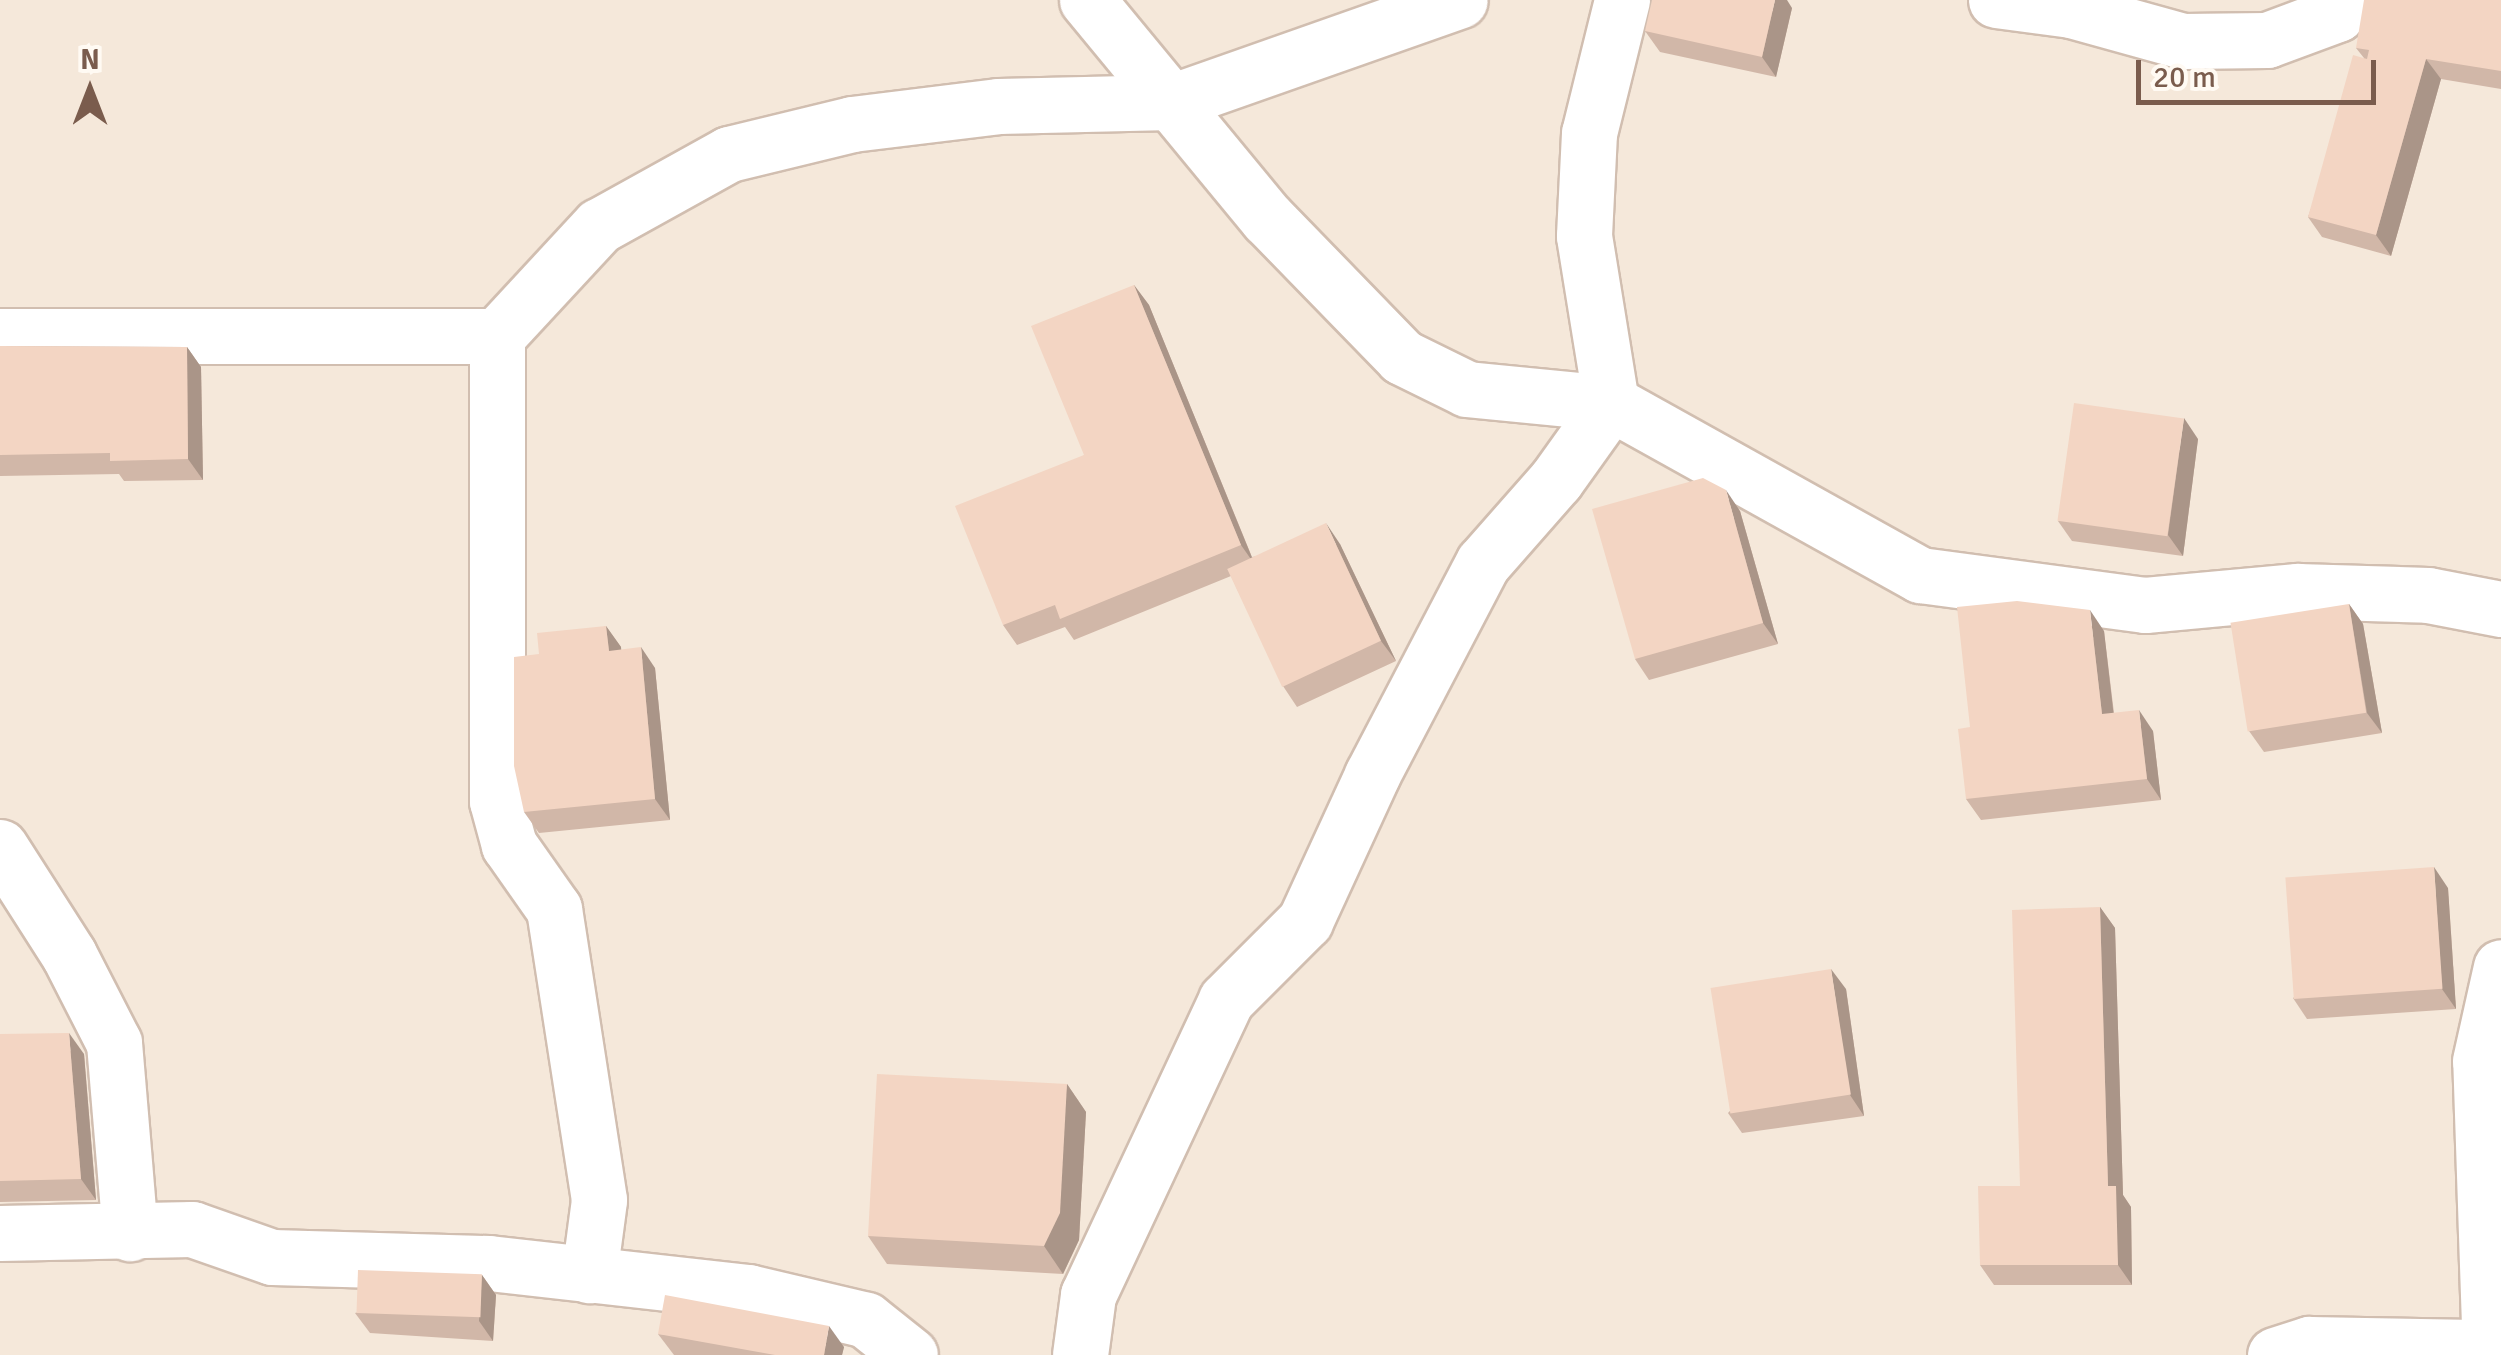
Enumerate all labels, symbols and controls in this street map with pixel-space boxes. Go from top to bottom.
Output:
north arrow [40,40,140,140]
scale bar [2141,40,2381,102]
text: N [80,43,100,77]
text: 20 m [2153,59,2216,96]

